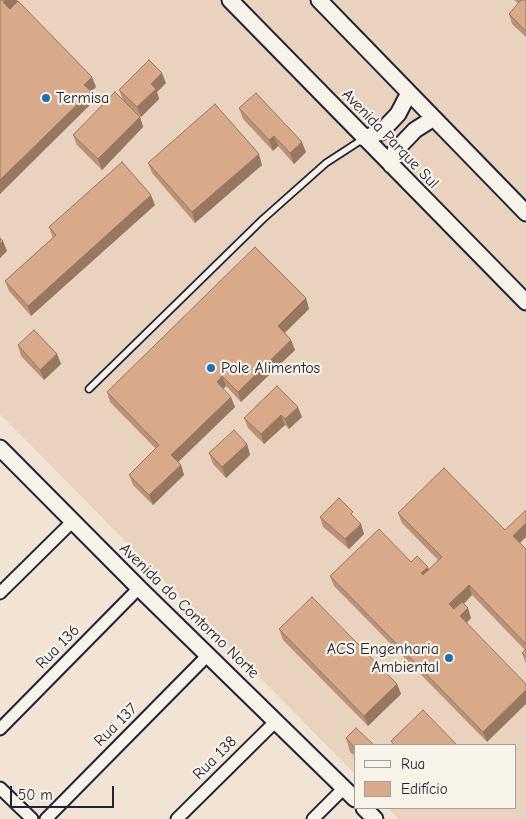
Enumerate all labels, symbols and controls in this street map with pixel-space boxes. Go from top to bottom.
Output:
street label: Avenida Parque Sul [338,85,442,193]
place label: Termisa [56,88,109,108]
marker: Termisa [40,92,52,104]
place label: Pole Alimentos [221,358,320,378]
marker: Pole Alimentos [205,362,217,374]
street label: Avenida do Contorno Norte [115,539,263,683]
street label: Rua 136 [32,621,84,673]
place label: ACS Engenharia Ambiental [327,639,439,677]
marker: ACS Engenharia Ambiental [443,652,455,664]
street label: Rua 137 [90,699,142,751]
street label: Rua 138 [189,732,241,784]
legend [354,744,516,809]
text: Rua [401,755,425,773]
scale bar [12,776,116,808]
text: Edifício [401,780,448,798]
text: 50 m [18,786,53,804]

